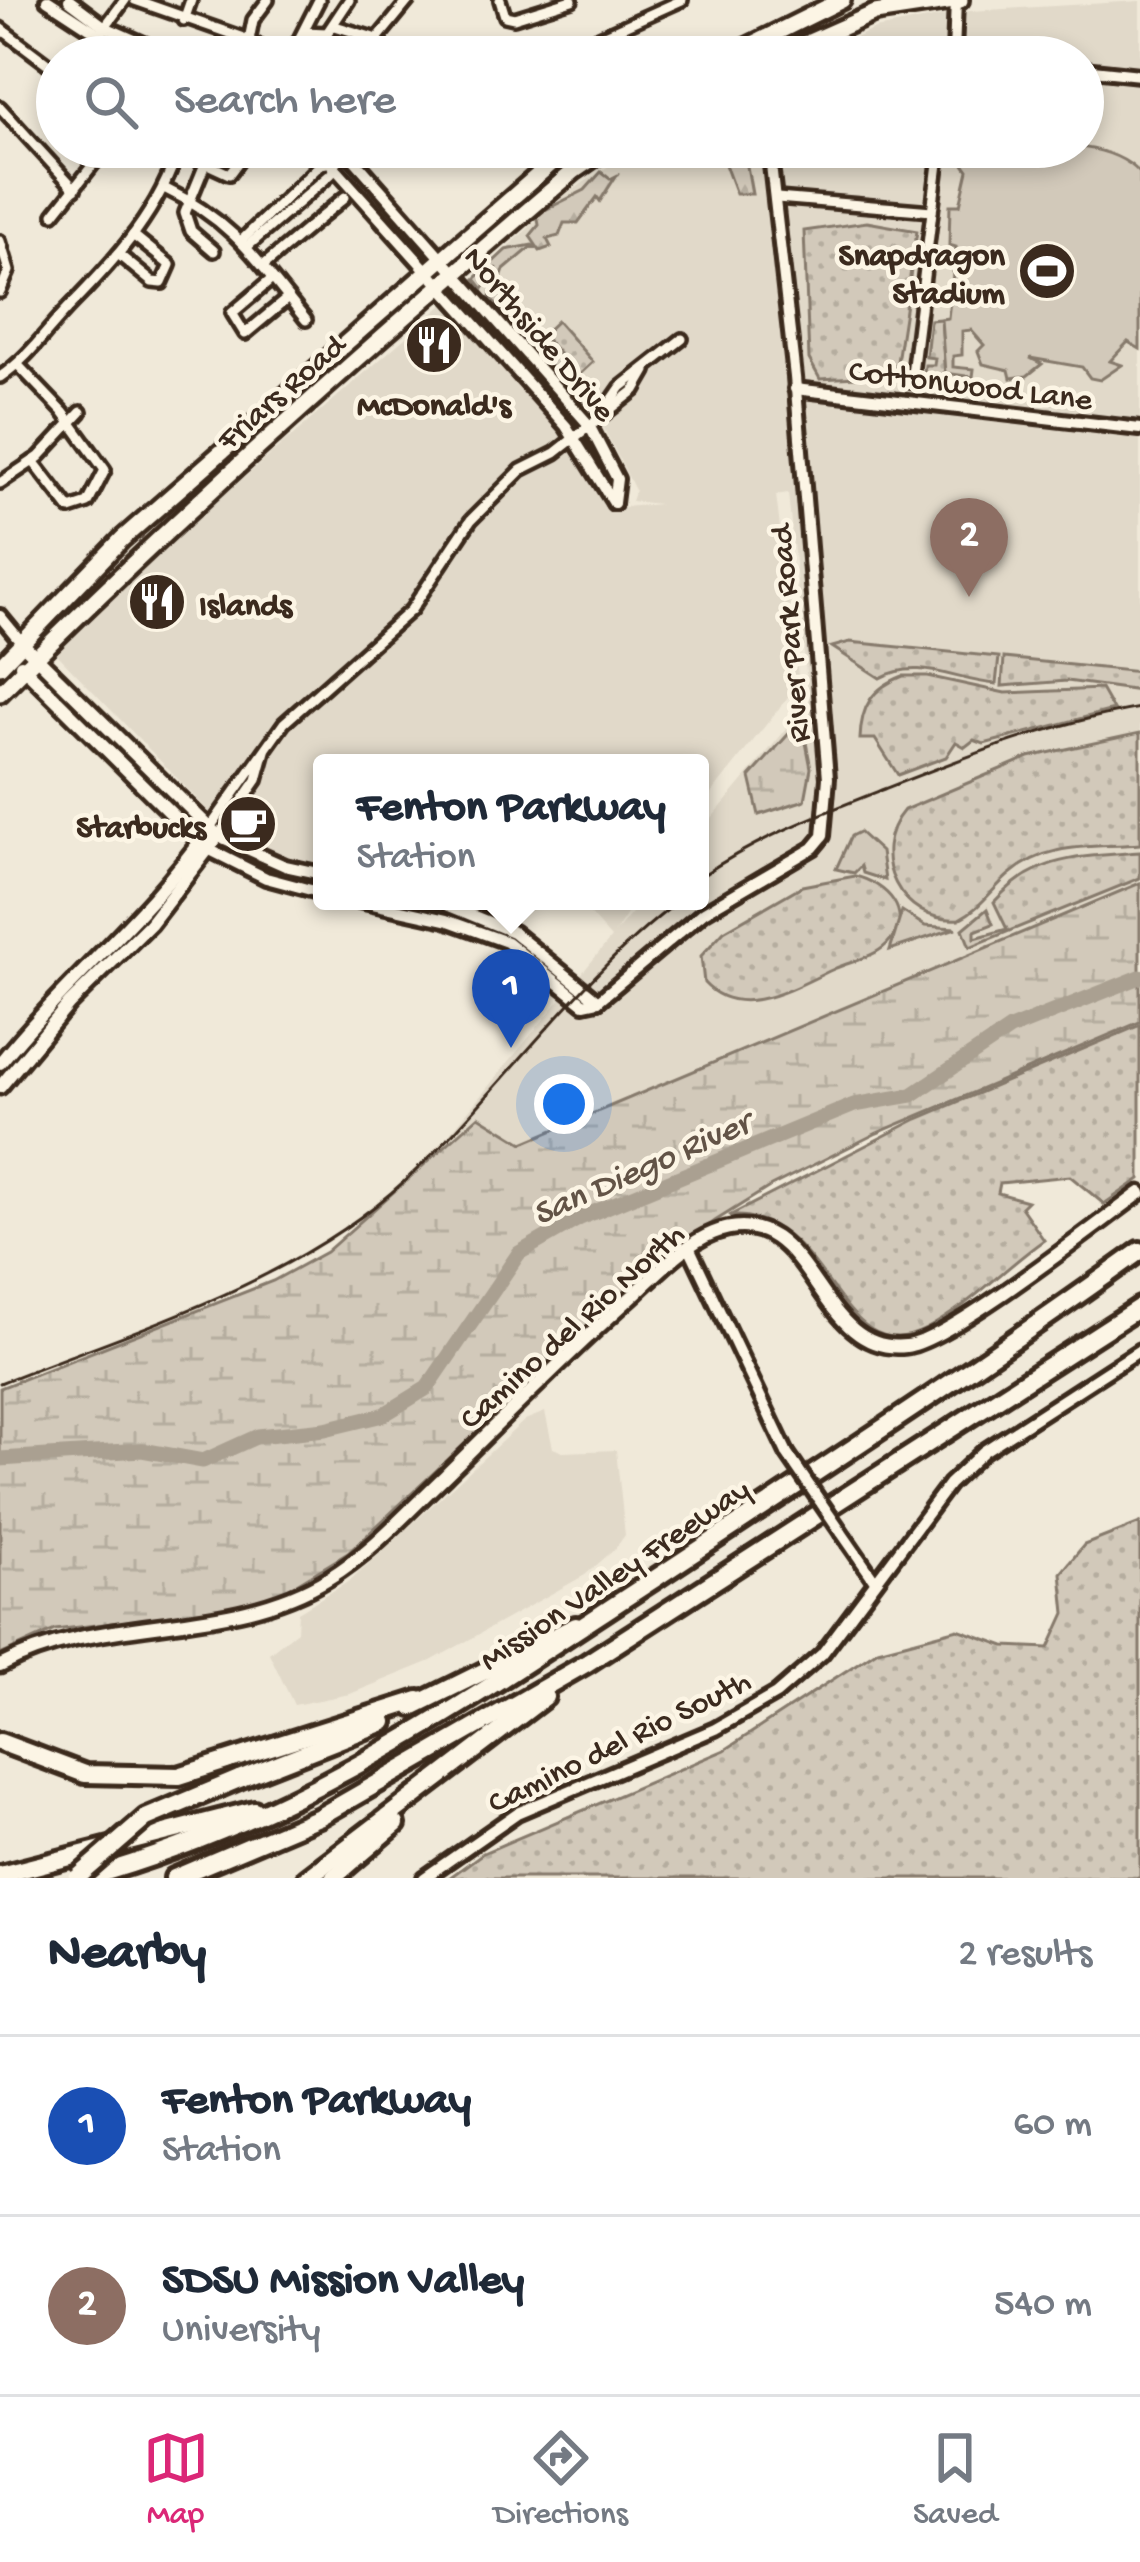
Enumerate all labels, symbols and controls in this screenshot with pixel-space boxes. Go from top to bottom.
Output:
search box [36,36,1104,168]
icon: search [78,69,144,135]
text: Search here [174,76,396,129]
place label: Snapdragon Stadium [839,239,1006,315]
sports icon: Snapdragon Stadium [1016,240,1078,302]
street label: Northside Drive [453,241,622,432]
restaurant icon: McDonald's [403,314,465,376]
street label: Friars Road [210,327,357,461]
street label: Cottonwood Lane [846,354,1095,422]
place label: McDonald's [357,389,513,427]
pin: 2 [930,498,1008,597]
street label: River Park Road [764,520,821,744]
restaurant icon: Islands [126,571,188,633]
place label: Islands [199,589,294,627]
popup [313,754,709,910]
text: Fenton Parkway [356,783,666,836]
cafe icon: Starbucks [217,793,279,855]
place label: Starbucks [76,811,208,849]
text: Station [356,836,475,882]
pin: 1 [472,949,550,1048]
your location [534,1074,594,1134]
water label: San Diego River [527,1101,765,1238]
street label: Camino del Rio North [454,1217,694,1440]
street label: Mission Valley Freeway [474,1473,758,1681]
street label: Camino del Rio South [483,1664,758,1824]
text: Nearby [48,1926,206,1986]
text: 2 results [958,1933,1092,1979]
text: Fenton Parkway [162,2076,471,2129]
text: 1 [79,2103,95,2149]
text: 60 m [1013,2103,1092,2149]
text: Station [162,2129,281,2175]
text: SDSU Mission Valley [162,2256,524,2309]
text: 2 [77,2283,97,2329]
text: 540 m [994,2283,1092,2329]
text: University [162,2309,321,2355]
tab: Map [143,2425,209,2535]
tab: Directions [494,2425,628,2535]
tab: Saved [913,2425,997,2535]

